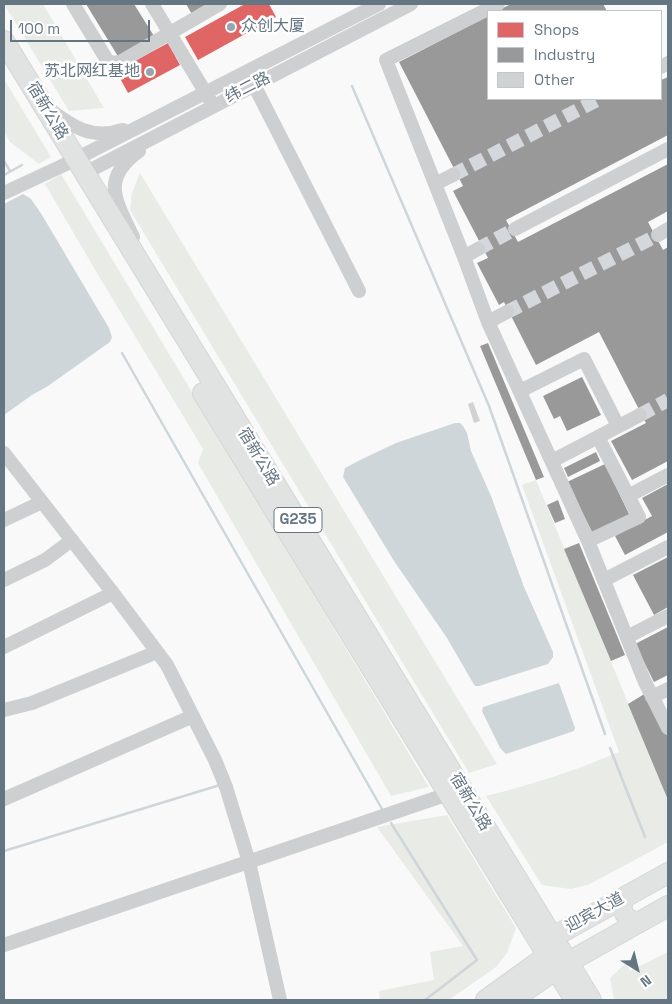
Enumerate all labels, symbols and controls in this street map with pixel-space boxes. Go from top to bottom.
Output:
scale bar [12,10,152,42]
legend [487,10,662,100]
place label: 众创大厦 [241,17,305,37]
text: 100 m [18,19,60,38]
text: Shops [534,20,579,39]
marker: 众创大厦 [225,21,237,33]
text: Industry [534,45,595,64]
place label: 苏北网红基地 [44,62,140,82]
marker: 苏北网红基地 [144,66,156,78]
street label: 纬二路 [222,69,274,107]
text: Other [534,70,575,89]
street label: 宿新公路 [22,79,72,143]
street label: 宿新公路 [233,425,283,489]
road number: G235 [274,508,322,532]
street label: 宿新公路 [445,770,495,834]
street label: 迎宾大道 [562,889,628,937]
north arrow [612,944,662,994]
text: N [637,971,655,991]

